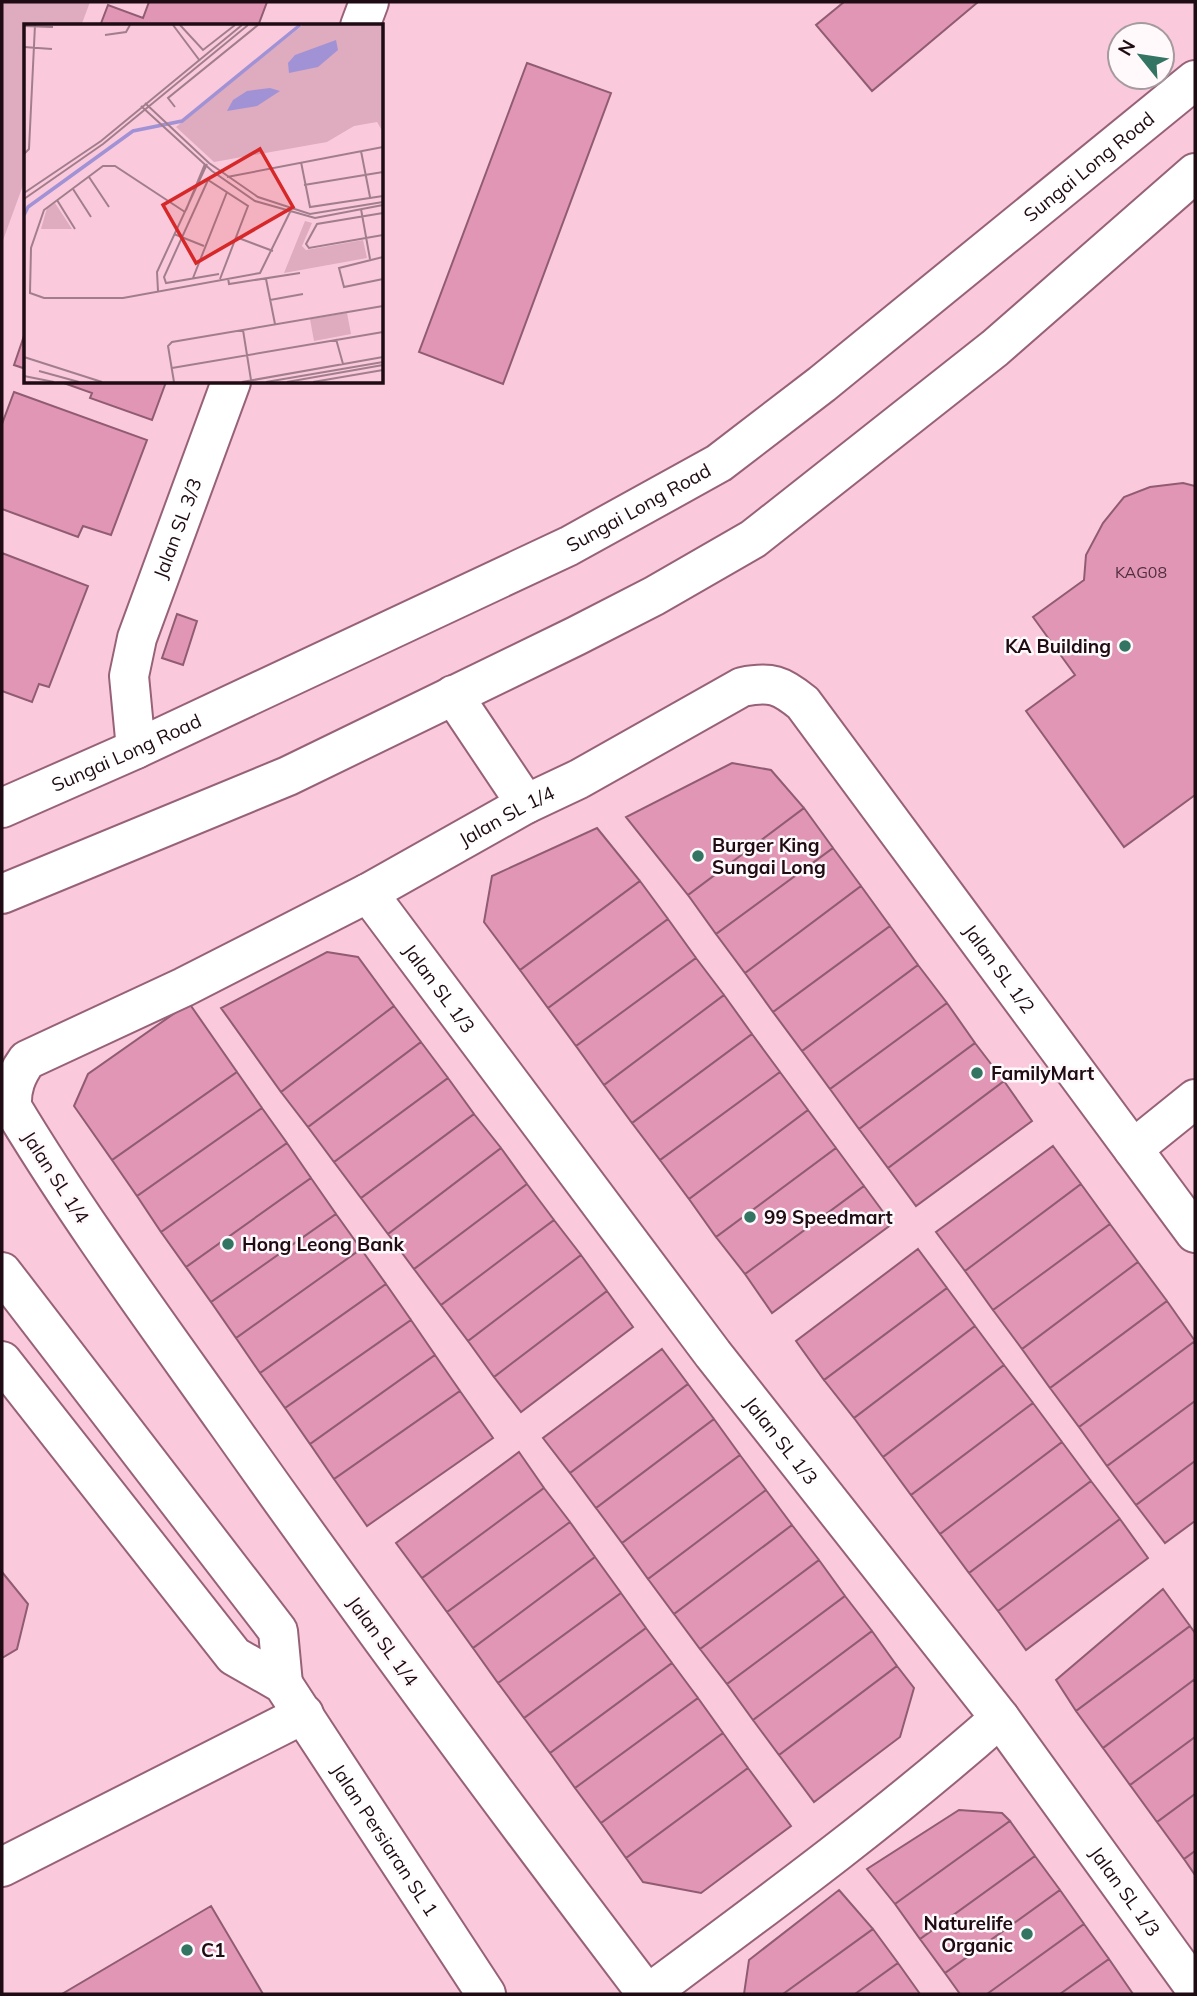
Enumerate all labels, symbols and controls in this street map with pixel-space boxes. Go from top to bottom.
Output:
north arrow [1106,21,1176,91]
inset map [24,24,383,383]
text: N [1112,35,1140,60]
street label: Sungai Long Road [1019,106,1159,227]
street label: Sungai Long Road [562,458,715,557]
street label: Jalan SL 3/3 [148,475,207,582]
house number: KAG08 [1115,562,1167,582]
place label: KA Building [1005,634,1111,658]
marker: KA Building [1117,638,1133,654]
street label: Sungai Long Road [48,708,205,797]
street label: Jalan SL 1/4 [455,780,558,851]
place label: Burger King Sungai Long [712,833,826,879]
marker: Burger King Sungai Long [690,848,706,864]
street label: Jalan SL 1/2 [958,919,1040,1018]
street label: Jalan SL 1/3 [398,939,480,1038]
place label: FamilyMart [991,1061,1094,1085]
marker: FamilyMart [969,1065,985,1081]
street label: Jalan SL 1/4 [17,1126,95,1228]
place label: 99 Speedmart [764,1205,893,1229]
marker: 99 Speedmart [742,1209,758,1225]
place label: Hong Leong Bank [242,1232,404,1256]
marker: Hong Leong Bank [220,1236,236,1252]
street label: Jalan SL 1/3 [739,1392,823,1489]
street label: Jalan SL 1/4 [342,1591,424,1691]
street label: Jalan Persiaran SL 1 [326,1759,444,1920]
street label: Jalan SL 1/3 [1085,1842,1166,1941]
place label: Naturelife Organic [924,1911,1013,1957]
marker: Naturelife Organic [1019,1926,1035,1942]
place label: C1 [201,1938,225,1962]
marker: C1 [179,1942,195,1958]

